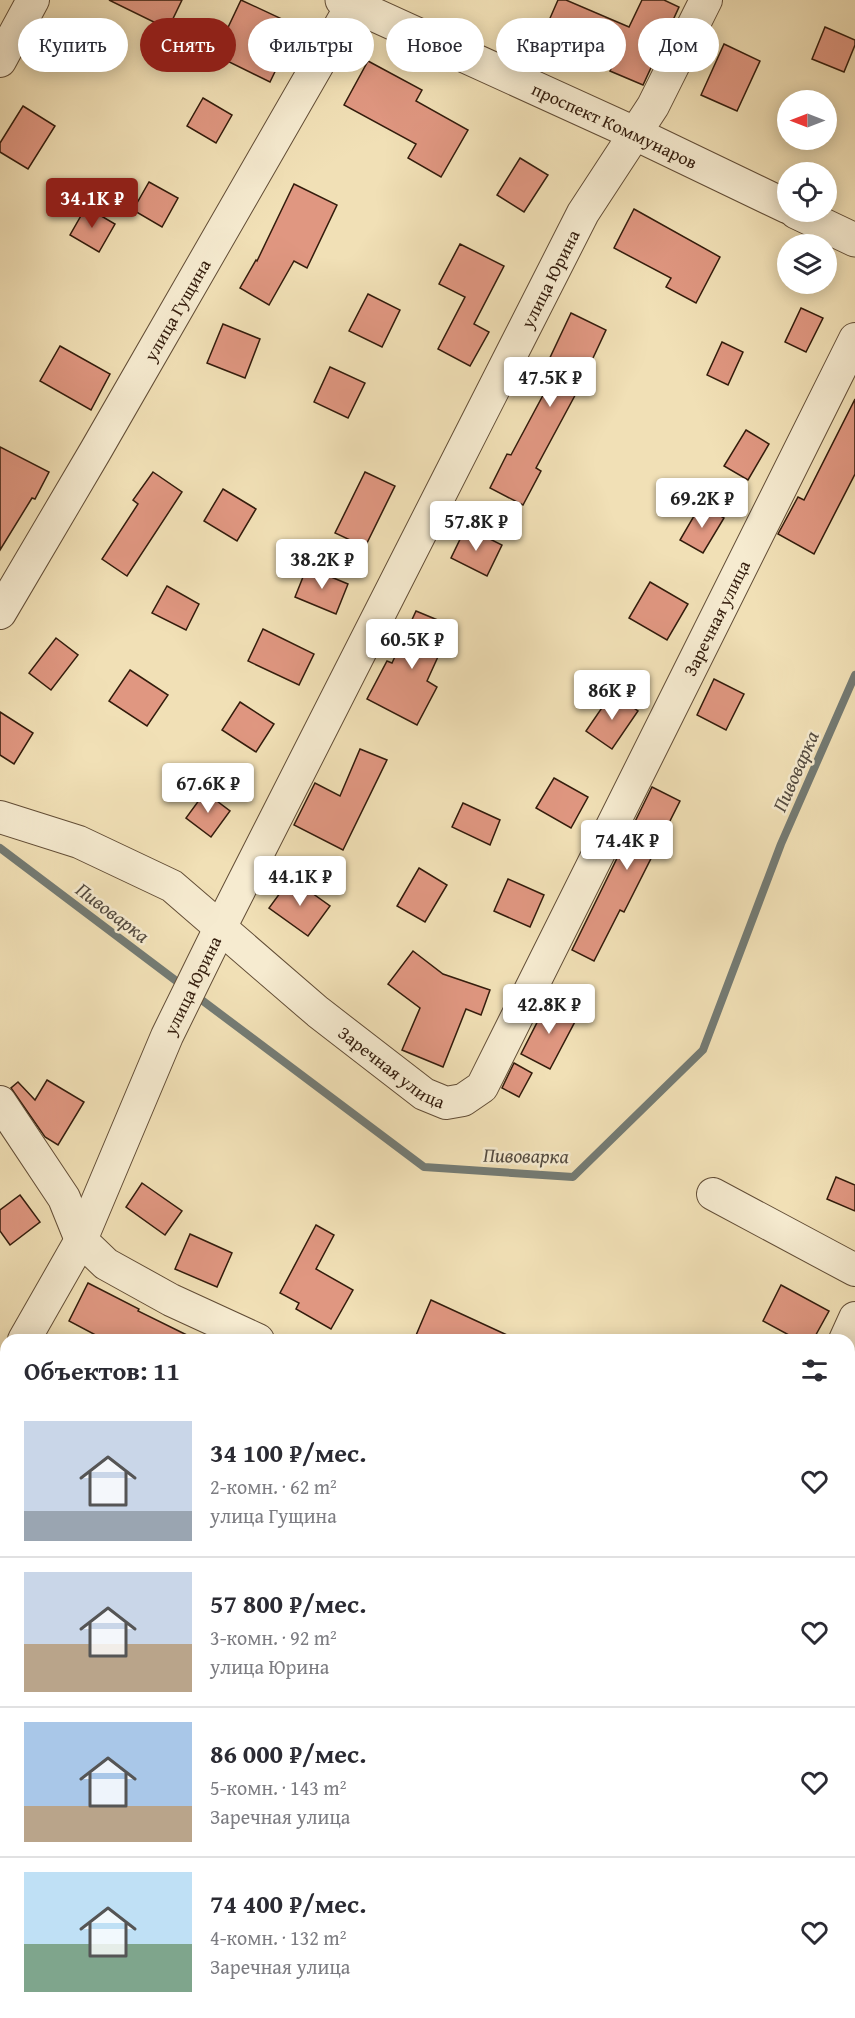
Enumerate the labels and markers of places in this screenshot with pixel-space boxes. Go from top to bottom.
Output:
pin: 34.1K ₽ [37,178,147,229]
pin: 47.5K ₽ [495,357,605,408]
pin: 69.2K ₽ [647,478,757,529]
pin: 57.8K ₽ [421,501,531,552]
pin: 38.2K ₽ [267,539,377,590]
pin: 60.5K ₽ [357,619,467,670]
pin: 86K ₽ [570,670,654,721]
pin: 67.6K ₽ [153,763,263,814]
pin: 74.4K ₽ [572,820,682,871]
pin: 44.1K ₽ [245,856,355,907]
pin: 42.8K ₽ [494,984,604,1035]

